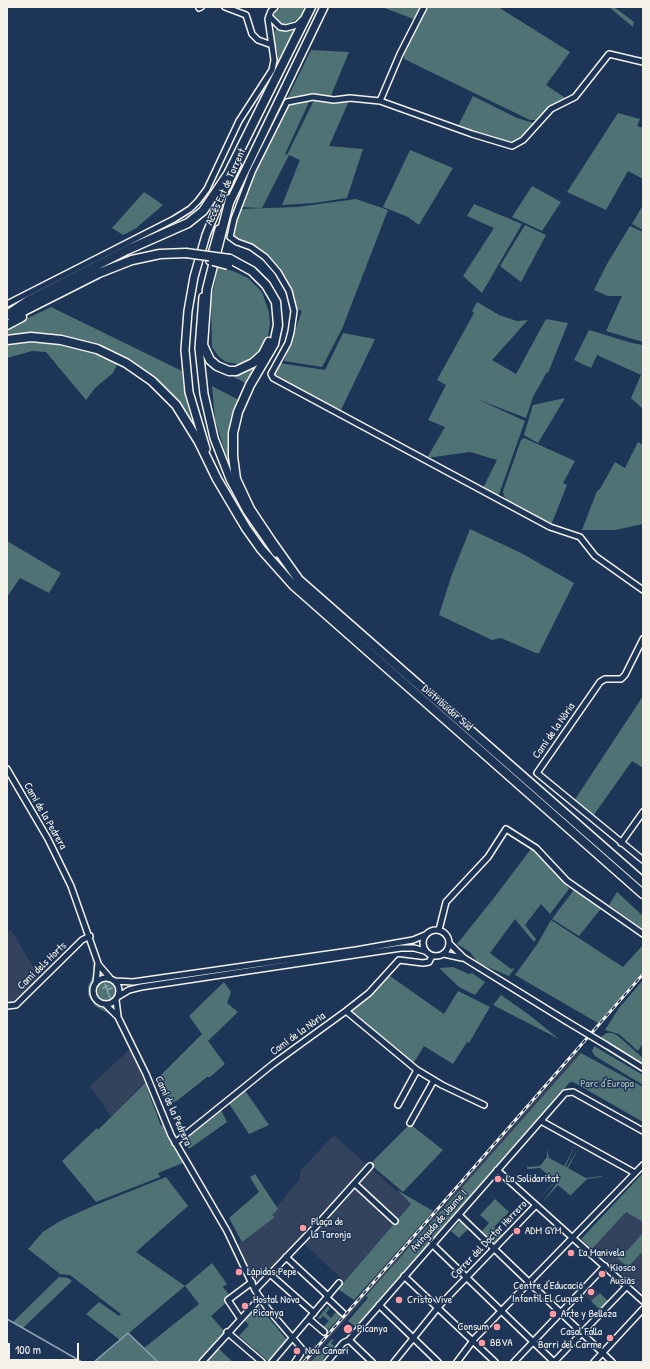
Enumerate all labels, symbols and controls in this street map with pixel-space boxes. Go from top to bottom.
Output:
street label: Accés Est de Torrent [203,146,249,228]
street label: Distribuïdor Sud [419,682,475,734]
street label: Camí de la Nòria [530,701,578,761]
street label: Camí de la Pedrera [21,780,69,852]
street label: Camí dels Horts [15,939,69,993]
street label: Camí de la Nòria [268,1010,328,1058]
street label: Camí de la Pedrera [152,1074,194,1148]
park label: Parc d'Europa [580,1077,634,1091]
place label: La Solidaritat [506,1172,559,1186]
marker: La Solidaritat [493,1174,503,1184]
street label: Avinguda de Jaume I [408,1187,470,1255]
street label: Carrer del Doctor Herrero [448,1198,530,1282]
place label: Plaça de la Taronja [311,1215,351,1241]
marker: Plaça de la Taronja [298,1223,308,1233]
place label: ADM GYM [525,1224,561,1238]
marker: ADM GYM [512,1226,522,1236]
place label: La Manivela [579,1246,624,1260]
marker: La Manivela [566,1248,576,1258]
place label: Kiosco Ausiàs [610,1261,636,1287]
place label: Lápidas Pepe [247,1265,297,1279]
marker: Lápidas Pepe [234,1267,244,1277]
marker: Kiosco Ausiàs [597,1269,607,1279]
place label: Centre d'Educació Infantil El Cuquet [512,1279,583,1305]
marker: Centre d'Educació Infantil El Cuquet [586,1287,596,1297]
place label: Hostal Nova Picanya [253,1293,299,1319]
place label: Cristo Vive [407,1293,452,1307]
marker: Cristo Vive [394,1295,404,1305]
marker: Hostal Nova Picanya [240,1301,250,1311]
place label: Arte y Belleza [561,1307,617,1321]
marker: Arte y Belleza [548,1309,558,1319]
place label: Consum [457,1320,489,1334]
place label: Picanya [357,1322,387,1336]
marker: Consum [492,1322,502,1332]
marker: Picanya [342,1323,354,1335]
place label: Casal Falla Barri del Carme [538,1325,602,1351]
marker: Casal Falla Barri del Carme [605,1333,615,1343]
scale bar [10,1335,81,1361]
place label: BBVA [490,1336,513,1350]
marker: BBVA [477,1338,487,1348]
text: 100 m [15,1341,41,1358]
place label: Nou Canari [305,1344,349,1358]
marker: Nou Canari [292,1346,302,1356]

